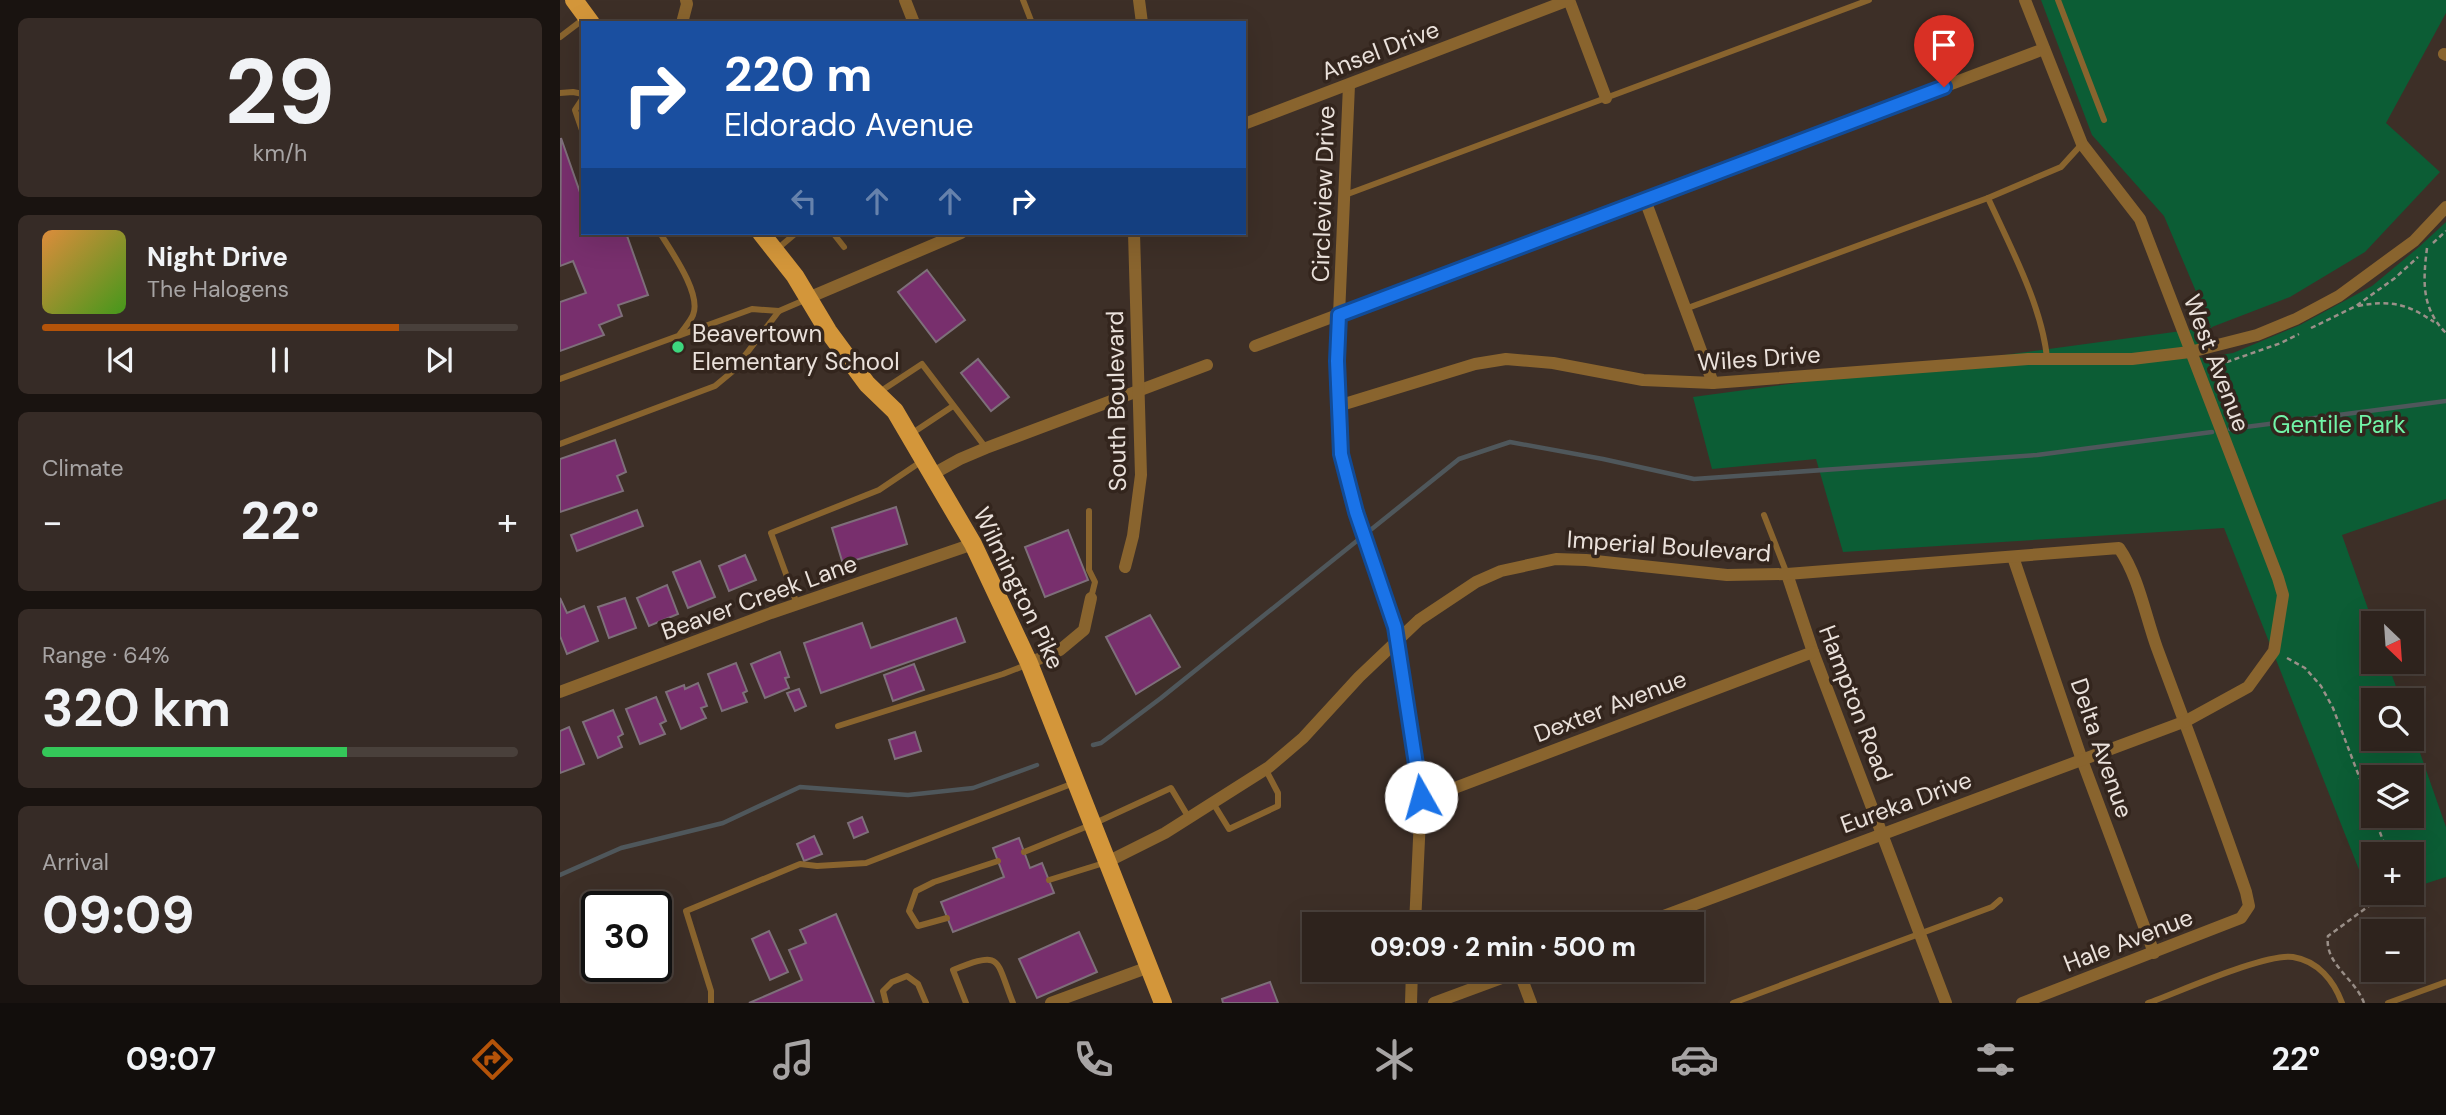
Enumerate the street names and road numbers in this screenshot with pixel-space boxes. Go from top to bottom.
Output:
street label: Ansel Drive [1317,13,1443,87]
street label: Circleview Drive [1304,105,1342,283]
street label: West Avenue [2177,290,2257,436]
street label: South Boulevard [1099,310,1133,492]
street label: Wiles Drive [1696,338,1822,378]
street label: Wilmington Pike [966,502,1072,674]
street label: Imperial Boulevard [1566,523,1772,569]
street label: Beaver Creek Lane [657,547,861,647]
street label: Hampton Road [1812,621,1900,785]
street label: Dexter Avenue [1529,663,1691,749]
street label: Delta Avenue [2064,674,2140,822]
street label: Eureka Drive [1836,764,1976,840]
street label: Hale Avenue [2059,901,2197,979]

